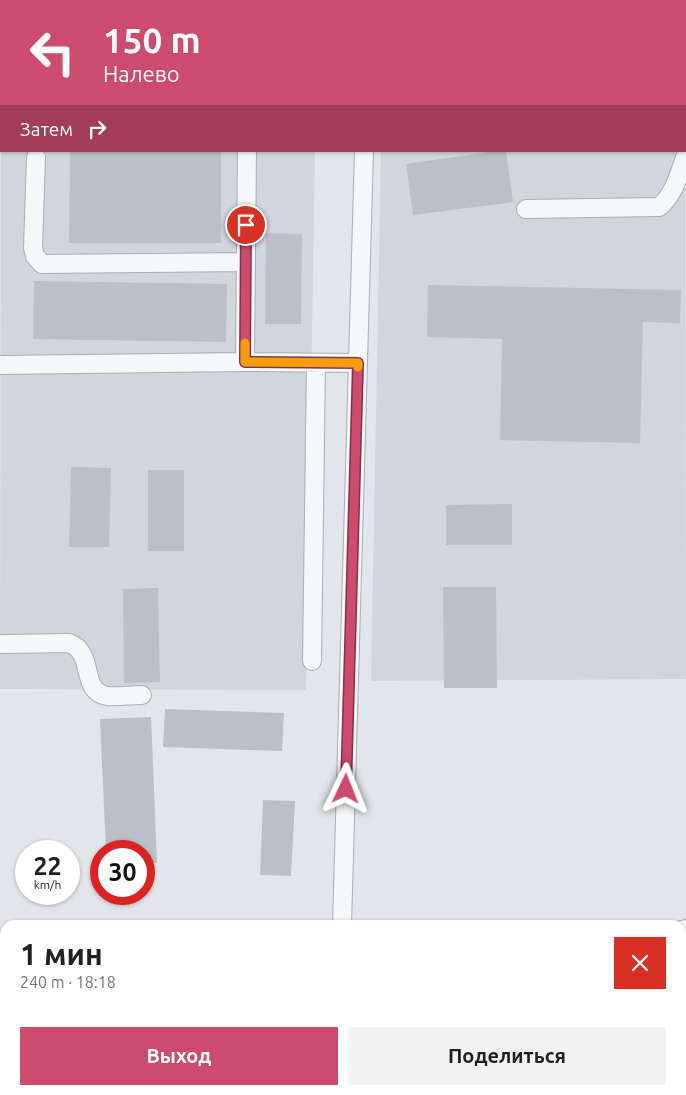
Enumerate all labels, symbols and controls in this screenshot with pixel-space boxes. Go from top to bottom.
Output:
icon: left [20,20,85,85]
text: 150 m [103,20,201,60]
text: Налево [103,61,180,86]
icon: right [83,115,111,143]
text: Затем [20,118,73,140]
pin [225,204,267,246]
icon: arrive [232,211,260,239]
position arrow [319,762,371,814]
speed limit sign: 30 [90,840,155,905]
text: 22 [33,852,62,880]
text: km/h [34,878,61,891]
text: 1 мин [20,937,103,971]
button: close [614,937,666,989]
text: 240 m · 18:18 [20,973,116,991]
button: Выход [20,1027,338,1085]
button: Поделиться [348,1027,666,1085]

